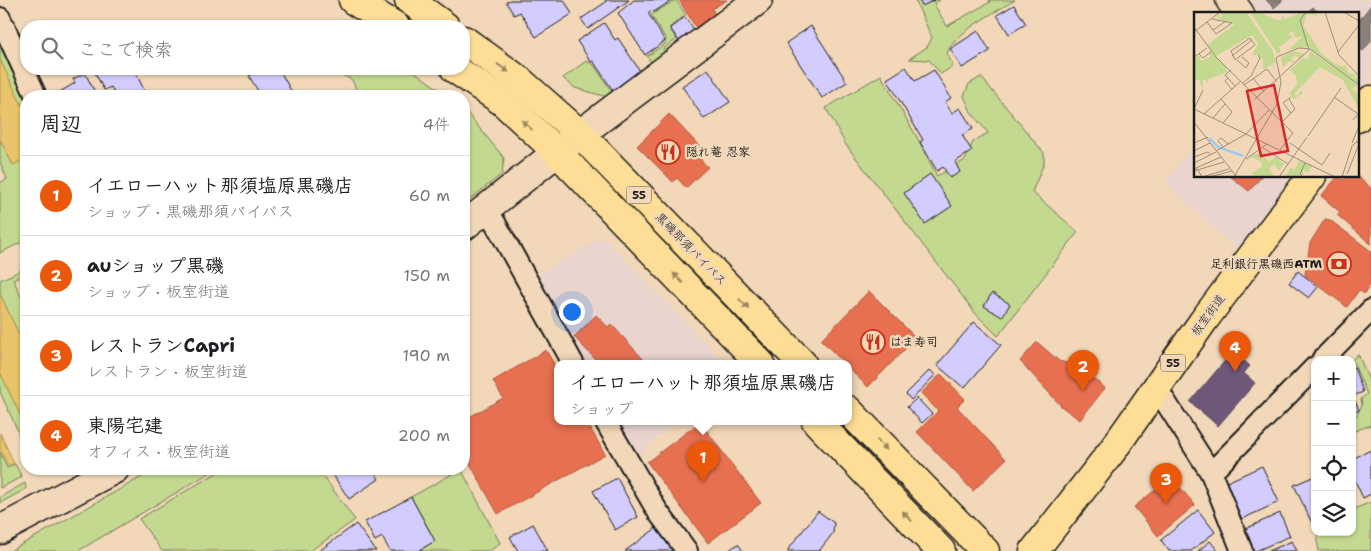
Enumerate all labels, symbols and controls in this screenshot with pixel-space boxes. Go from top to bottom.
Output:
inset map [1194,12,1358,178]
search box [20,20,470,75]
icon: search [38,34,66,62]
text: ここで検索 [78,37,173,62]
one-way arrow [496,63,510,73]
text: 周辺 [40,110,82,138]
text: 4件 [423,114,450,135]
one-way arrow [521,119,533,131]
restaurant icon: 隠れ菴 忍家 [655,139,681,165]
place label: 隠れ菴 忍家 [686,144,750,160]
text: イエローハット那須塩原黒磯店 [87,173,353,198]
text: 1 [52,185,60,206]
text: 60 m [409,185,450,206]
road number: 55 [626,186,652,204]
text: ショップ · 黒磯那須バイパス [87,201,293,222]
street label: 黒磯那須バイパス [652,209,730,289]
bank icon: 足利銀行黒磯西ATM [1326,251,1352,277]
text: auショップ黒磯 [87,253,224,278]
place label: 足利銀行黒磯西ATM [1210,256,1323,272]
text: 2 [50,265,62,286]
text: 150 m [403,265,450,286]
one-way arrow [672,272,684,284]
text: ショップ · 板室街道 [87,281,230,302]
street label: 板室街道 [1187,291,1229,339]
one-way arrow [738,297,750,309]
your location [559,299,585,325]
restaurant icon: はま寿司 [860,329,886,355]
pin: 4 [1219,331,1251,372]
text: レストランCapri [87,333,235,358]
place label: はま寿司 [890,334,938,350]
text: 3 [50,345,62,366]
text: 190 m [403,345,450,366]
pin: 2 [1067,350,1099,391]
road number: 55 [1160,354,1186,372]
map controls [1311,356,1356,536]
button: + [1311,356,1356,401]
popup [554,360,852,425]
text: レストラン · 板室街道 [87,361,248,382]
text: イエローハット那須塩原黒磯店 [570,370,836,395]
text: ショップ [570,398,633,419]
button: − [1311,401,1356,446]
text: 東陽宅建 [87,413,163,438]
text: 4 [50,425,62,446]
text: 200 m [398,425,450,446]
one-way arrow [876,439,888,451]
text: オフィス · 板室街道 [87,441,230,462]
pin: 1 [687,441,719,482]
button: locate [1311,446,1356,491]
pin: 3 [1150,463,1182,504]
button: layers [1311,491,1356,536]
one-way arrow [902,510,914,522]

